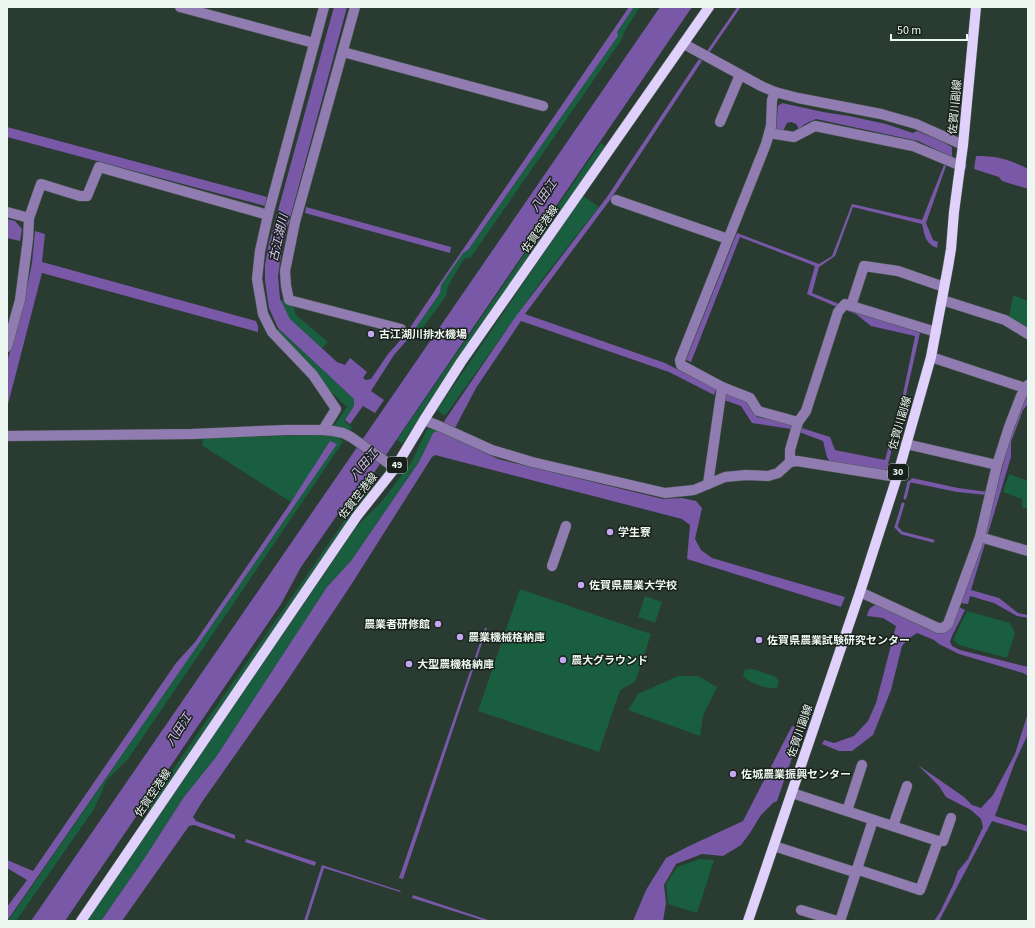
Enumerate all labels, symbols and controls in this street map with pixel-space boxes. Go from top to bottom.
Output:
scale bar [891,16,967,42]
text: 50 m [897,22,921,39]
street label: 佐賀川副線 [945,79,965,135]
water label: 八田江 [527,175,562,216]
street label: 佐賀空港線 [518,202,562,256]
water label: 古江湖川 [265,211,293,263]
place label: 古江湖川排水機場 [379,327,467,342]
marker: 古江湖川排水機場 [366,329,376,339]
street label: 佐賀川副線 [885,394,915,452]
water label: 八田江 [346,444,383,484]
road number: 49 [387,457,407,473]
road number: 30 [888,464,908,480]
street label: 佐賀空港線 [335,470,381,522]
place label: 学生寮 [618,525,651,540]
marker: 学生寮 [605,527,615,537]
place label: 佐賀県農業大学校 [589,578,677,593]
marker: 佐賀県農業大学校 [576,580,586,590]
place label: 農業者研修館 [364,617,430,632]
marker: 農業者研修館 [433,619,443,629]
place label: 農業機械格納庫 [468,630,545,645]
marker: 農業機械格納庫 [455,632,465,642]
place label: 佐賀県農業試験研究センター [767,633,910,648]
marker: 佐賀県農業試験研究センター [754,635,764,645]
place label: 農大グラウンド [571,653,648,668]
marker: 農大グラウンド [558,655,568,665]
place label: 大型農機格納庫 [417,657,494,672]
marker: 大型農機格納庫 [404,659,414,669]
street label: 佐賀川副線 [784,703,816,759]
water label: 八田江 [162,709,197,750]
street label: 佐賀空港線 [131,766,175,820]
place label: 佐城農業振興センター [741,767,851,782]
marker: 佐城農業振興センター [728,769,738,779]

